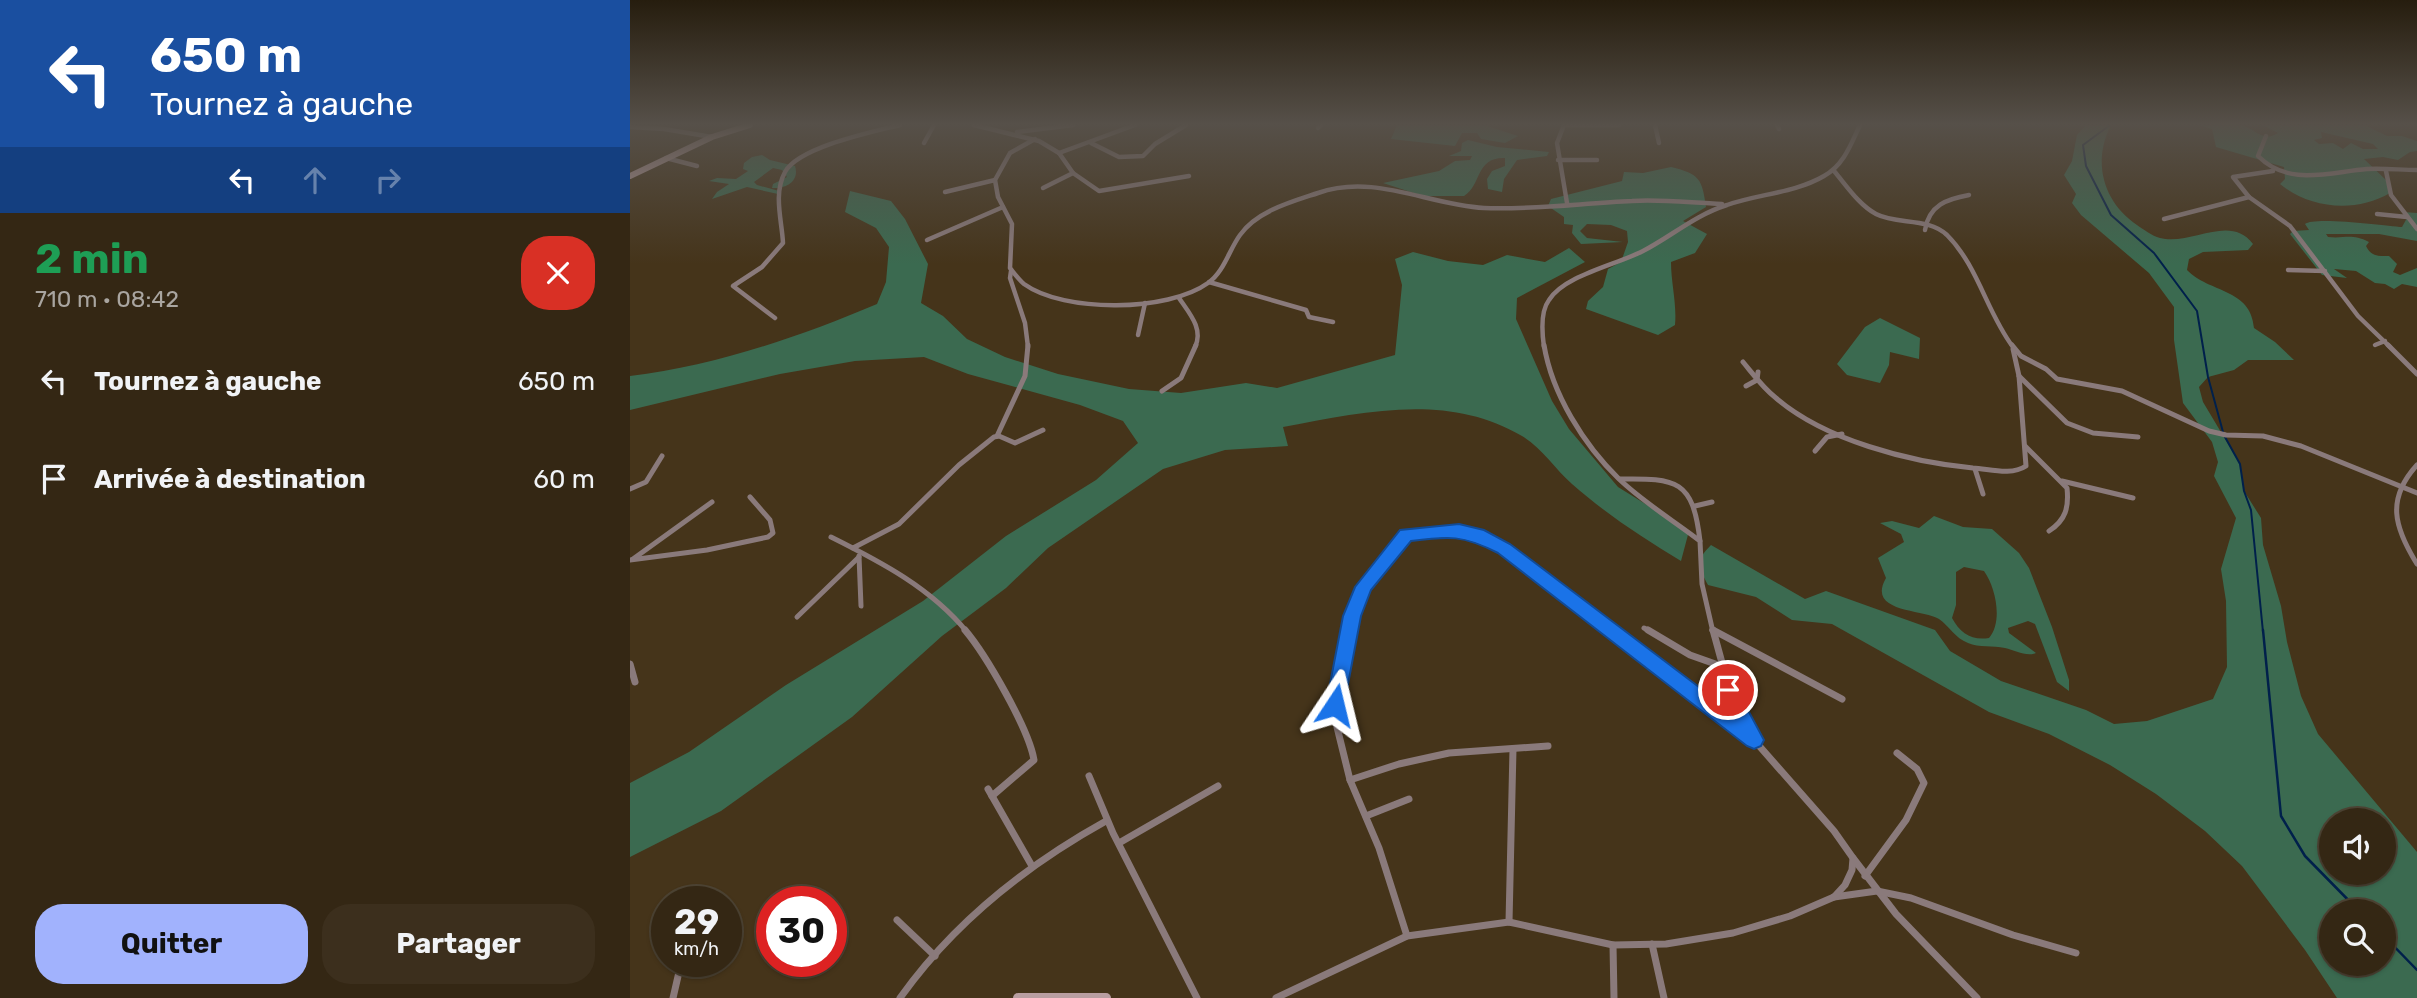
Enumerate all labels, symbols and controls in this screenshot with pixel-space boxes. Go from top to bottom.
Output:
text: 650 m [150,26,302,84]
icon: left [35,28,126,119]
text: Tournez à gauche [150,85,413,123]
icon: left [223,161,261,199]
icon: ahead [296,161,334,199]
icon: right [369,161,407,199]
text: 2 min [35,234,149,284]
button: close [521,236,595,310]
text: 710 m · 08:42 [35,285,179,313]
icon: left [35,362,73,400]
text: Tournez à gauche [94,366,322,397]
text: 650 m [518,366,595,397]
icon: arrive [35,460,73,498]
text: Arrivée à destination [94,464,366,495]
text: 60 m [533,464,595,495]
pin [1698,660,1758,720]
position arrow [1298,668,1372,742]
icon: arrive [1709,671,1747,709]
map controls [2319,808,2396,976]
button: sound [2319,808,2396,885]
speed limit sign: 30 [756,886,847,977]
button: search [2319,899,2396,976]
text: 29 [674,901,719,943]
button: Quitter [35,904,308,984]
button: Partager [322,904,595,984]
text: km/h [674,938,719,960]

